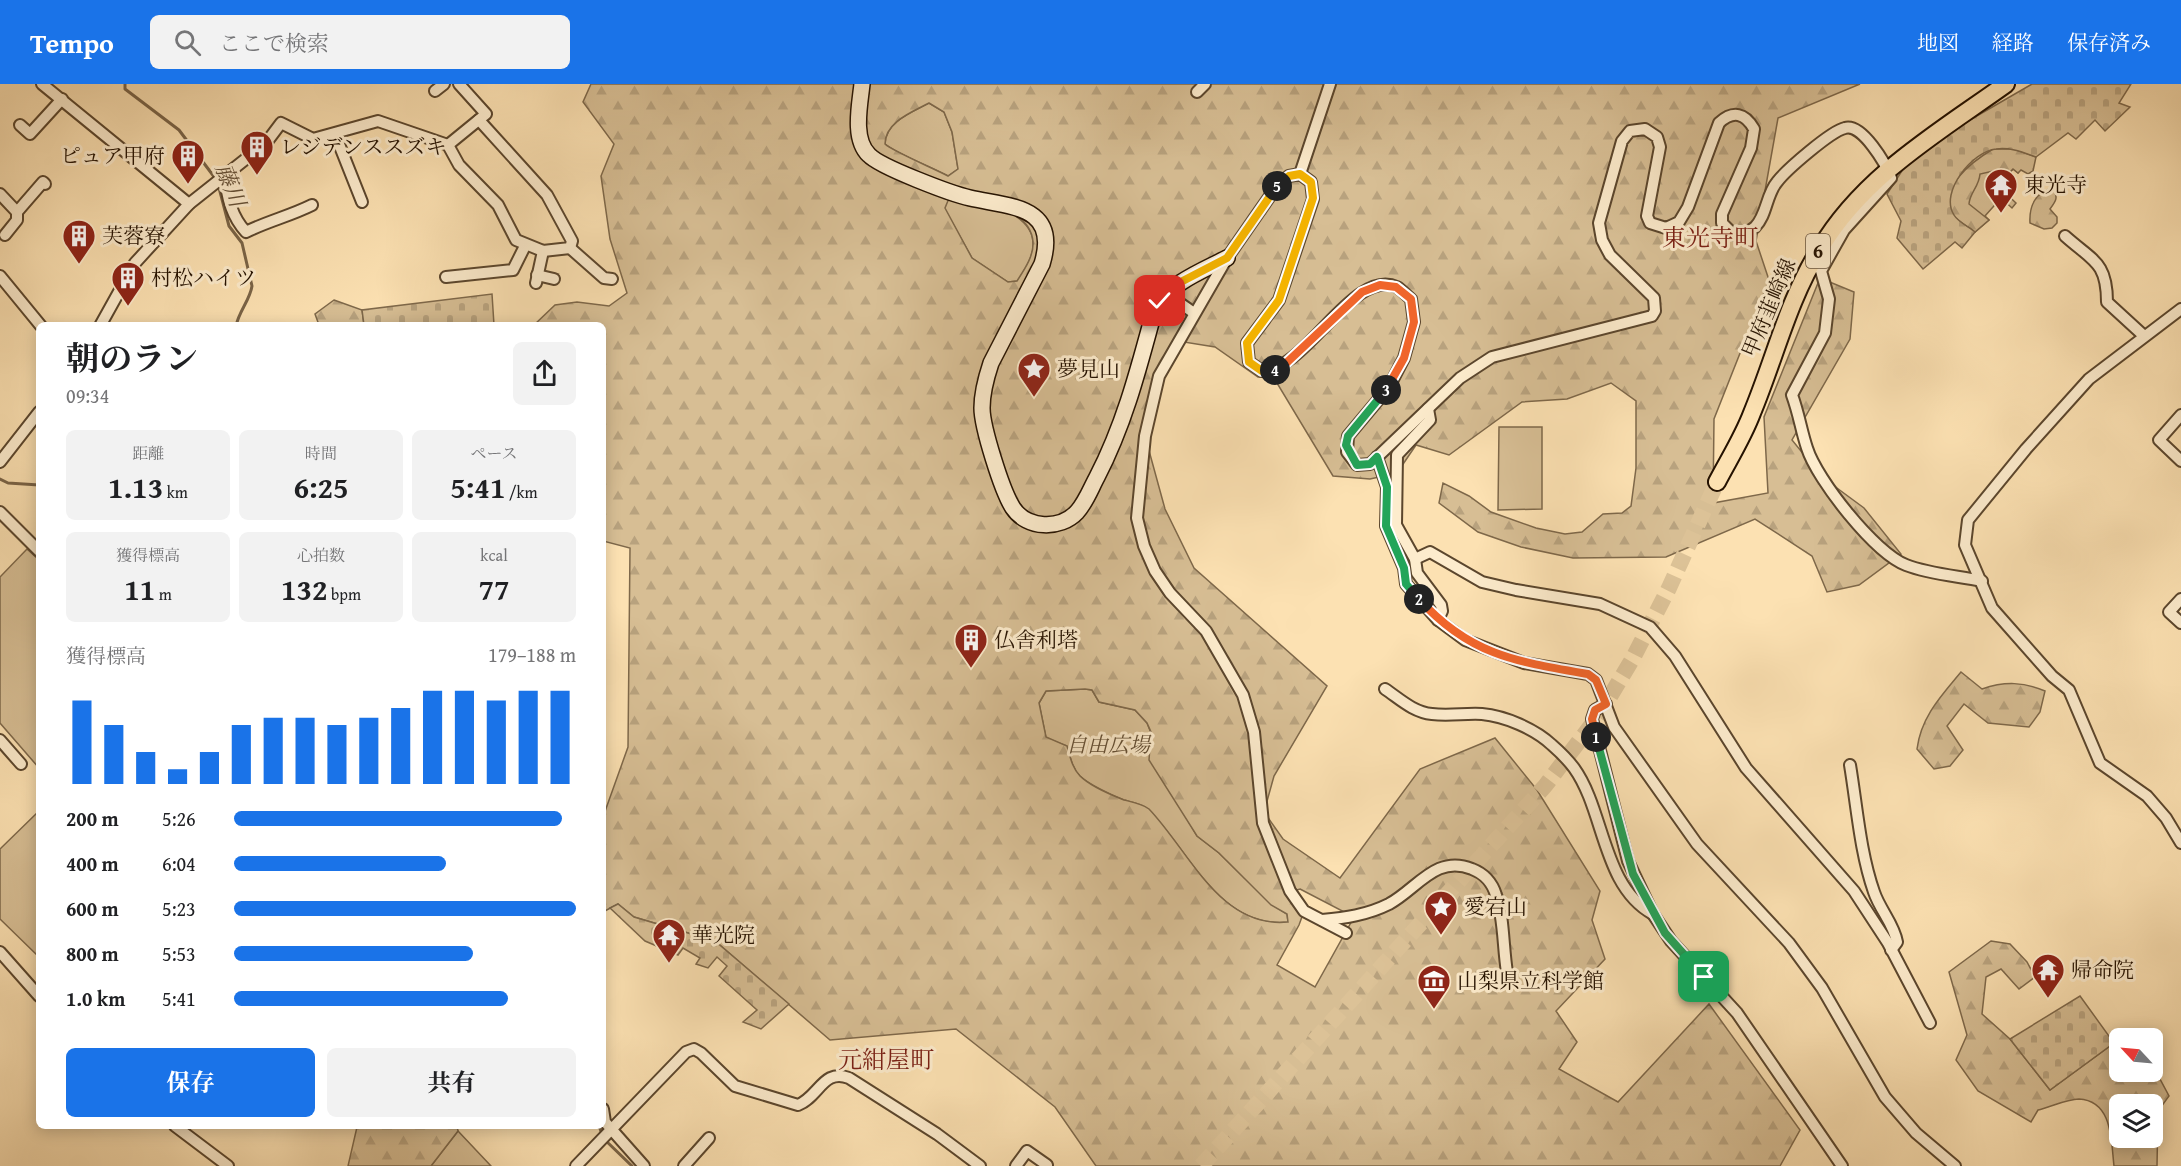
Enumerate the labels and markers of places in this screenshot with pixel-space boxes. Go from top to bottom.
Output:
building icon: レジデンススズキ [239,129,275,176]
place label: レジデンススズキ [280,131,446,162]
building icon: ピュア甲府 [170,138,206,185]
place label: ピュア甲府 [60,140,165,171]
temple icon: 東光寺 [1983,167,2019,214]
place label: 東光寺 [2024,169,2087,200]
pin: 5 [1262,171,1292,201]
building icon: 芙蓉寮 [61,218,97,265]
place label: 芙蓉寮 [102,220,165,251]
building icon: 村松ハイツ [110,260,146,307]
place label: 村松ハイツ [151,262,256,293]
pin [1134,275,1185,326]
place icon: 夢見山 [1016,351,1052,398]
place label: 夢見山 [1057,353,1120,384]
pin: 4 [1260,355,1290,385]
pin: 3 [1371,375,1401,405]
pin: 2 [1404,584,1434,614]
building icon: 仏舎利塔 [953,622,989,669]
place label: 仏舎利塔 [994,624,1078,655]
pin: 1 [1581,722,1611,752]
place icon: 愛宕山 [1423,889,1459,936]
place label: 愛宕山 [1464,891,1527,922]
temple icon: 華光院 [651,917,687,964]
place label: 華光院 [692,919,755,950]
pin [1678,951,1729,1002]
temple icon: 帰命院 [2030,952,2066,999]
place label: 帰命院 [2071,954,2134,985]
museum icon: 山梨県立科学館 [1416,963,1452,1010]
place label: 山梨県立科学館 [1457,965,1604,996]

